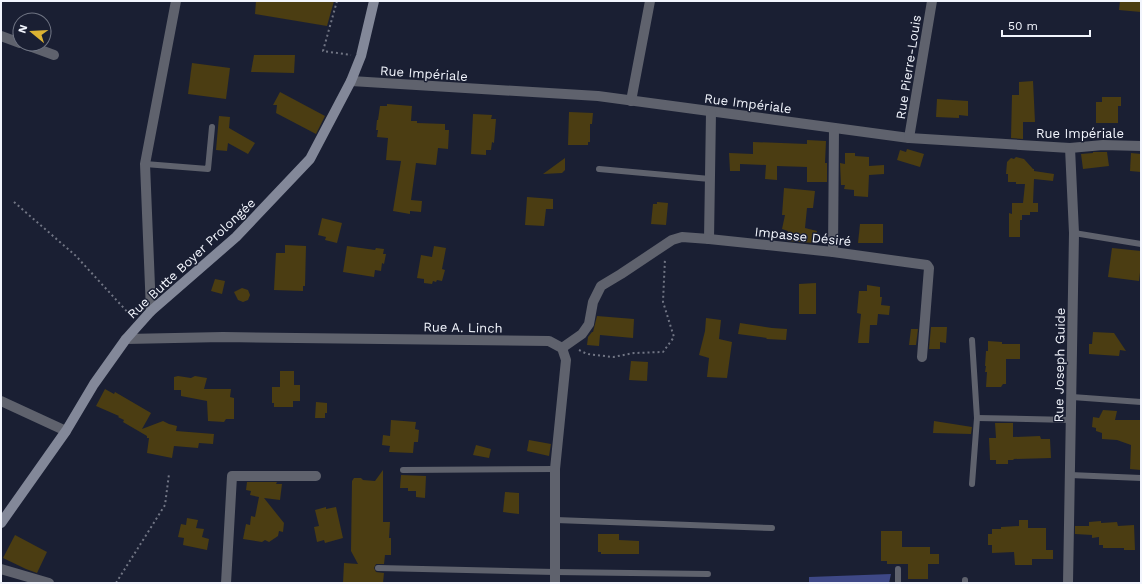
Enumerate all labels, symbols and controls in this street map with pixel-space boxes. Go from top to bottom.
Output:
north arrow [12,12,52,52]
scale bar [1002,12,1090,38]
street label: Rue Pierre-Louis [893,14,924,120]
text: 50 m [1008,19,1038,33]
text: N [16,23,30,35]
street label: Rue Impériale [380,63,468,84]
street label: Rue Impériale [703,91,792,116]
street label: Rue Impériale [1036,126,1124,141]
street label: Rue Butte Boyer Prolongée [124,195,258,322]
street label: Impasse Désiré [754,224,852,249]
street label: Rue Joseph Guide [1051,308,1068,422]
street label: Rue A. Linch [423,319,503,336]

